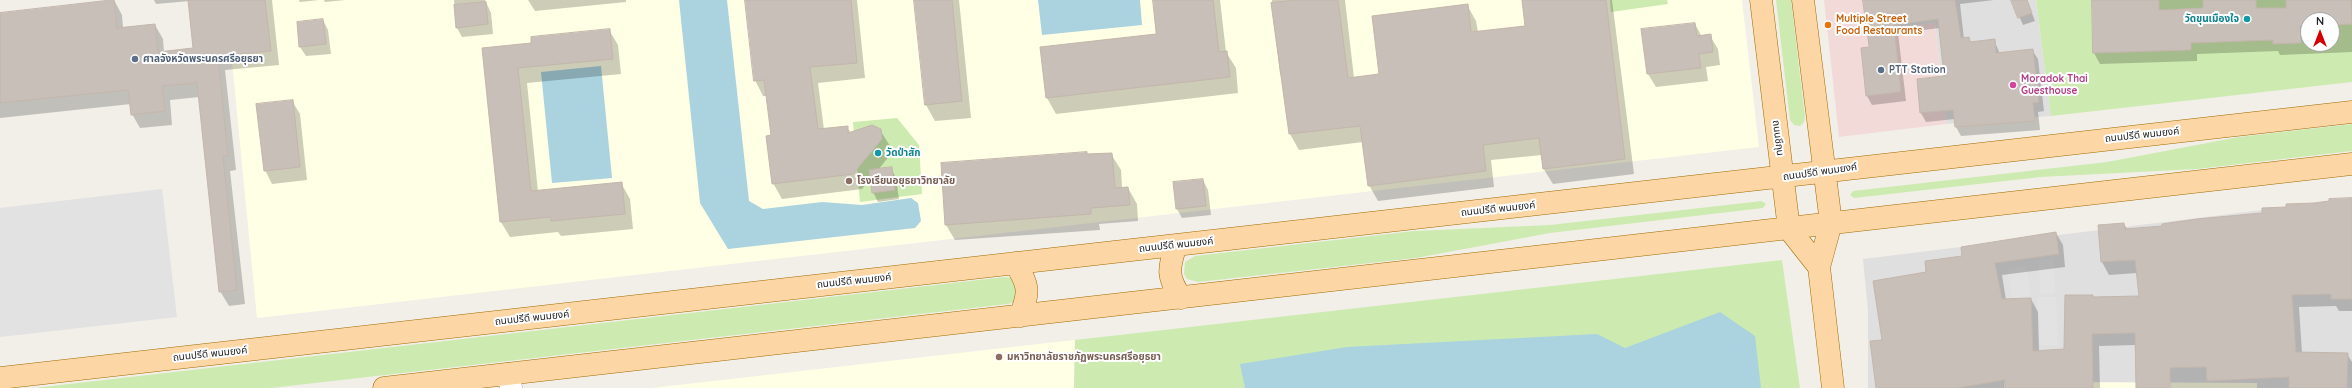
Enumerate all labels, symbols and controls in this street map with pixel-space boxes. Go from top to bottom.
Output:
north arrow [2300,12,2340,52]
place label: Multiple Street Food Restaurants [1836,13,1922,36]
place label: วัดขุนเมืองใจ [2185,13,2239,25]
marker: วัดขุนเมืองใจ [2242,14,2252,24]
text: N [2316,14,2324,28]
marker: Multiple Street Food Restaurants [1823,20,1833,30]
place label: ศาลจังหวัดพระนครศรีอยุธยา [143,53,263,65]
marker: ศาลจังหวัดพระนครศรีอยุธยา [130,54,140,64]
place label: PTT Station [1889,64,1946,76]
marker: PTT Station [1876,65,1886,75]
place label: Moradok Thai Guesthouse [2021,73,2088,96]
marker: Moradok Thai Guesthouse [2008,80,2018,90]
street label: ถนนชีกุน [1770,119,1786,157]
street label: ถนนปรีดี พนมยงค์ [2104,125,2180,145]
place label: วัดป่าสัก [886,147,920,159]
marker: วัดป่าสัก [873,148,883,158]
street label: ถนนปรีดี พนมยงค์ [1782,161,1858,183]
place label: โรงเรียนอยุธยาวิทยาลัย [857,175,955,187]
marker: โรงเรียนอยุธยาวิทยาลัย [844,176,854,186]
street label: ถนนปรีดี พนมยงค์ [1460,199,1536,219]
street label: ถนนปรีดี พนมยงค์ [1138,235,1214,255]
street label: ถนนปรีดี พนมยงค์ [816,271,892,291]
street label: ถนนปรีดี พนมยงค์ [494,308,570,328]
street label: ถนนปรีดี พนมยงค์ [172,344,248,364]
place label: มหาวิทยาลัยราชภัฏพระนครศรีอยุธยา [1007,351,1161,363]
marker: มหาวิทยาลัยราชภัฏพระนครศรีอยุธยา [994,352,1004,362]

